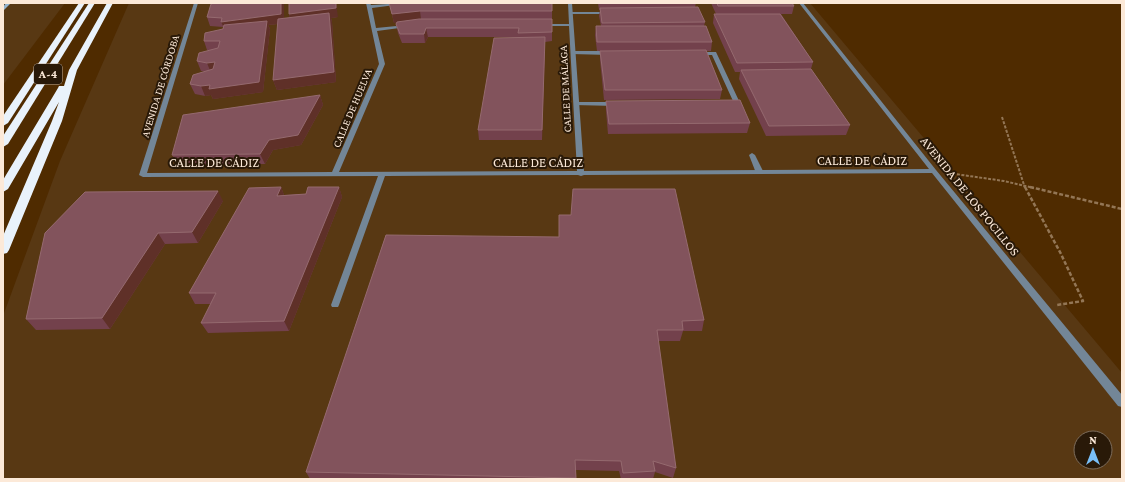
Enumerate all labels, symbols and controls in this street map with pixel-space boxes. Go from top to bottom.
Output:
street label: AVENIDA DE CÓRDOBA [139,33,182,139]
street label: CALLE DE MÁLAGA [557,44,573,133]
road number: A-4 [34,64,62,84]
street label: CALLE DE HUELVA [330,66,374,149]
street label: AVENIDA DE LOS POCILLOS [917,133,1023,259]
street label: CALLE DE CÁDIZ [817,153,907,168]
street label: CALLE DE CÁDIZ [169,155,259,170]
street label: CALLE DE CÁDIZ [493,155,583,170]
north arrow [1073,430,1113,470]
text: N [1089,434,1097,446]

